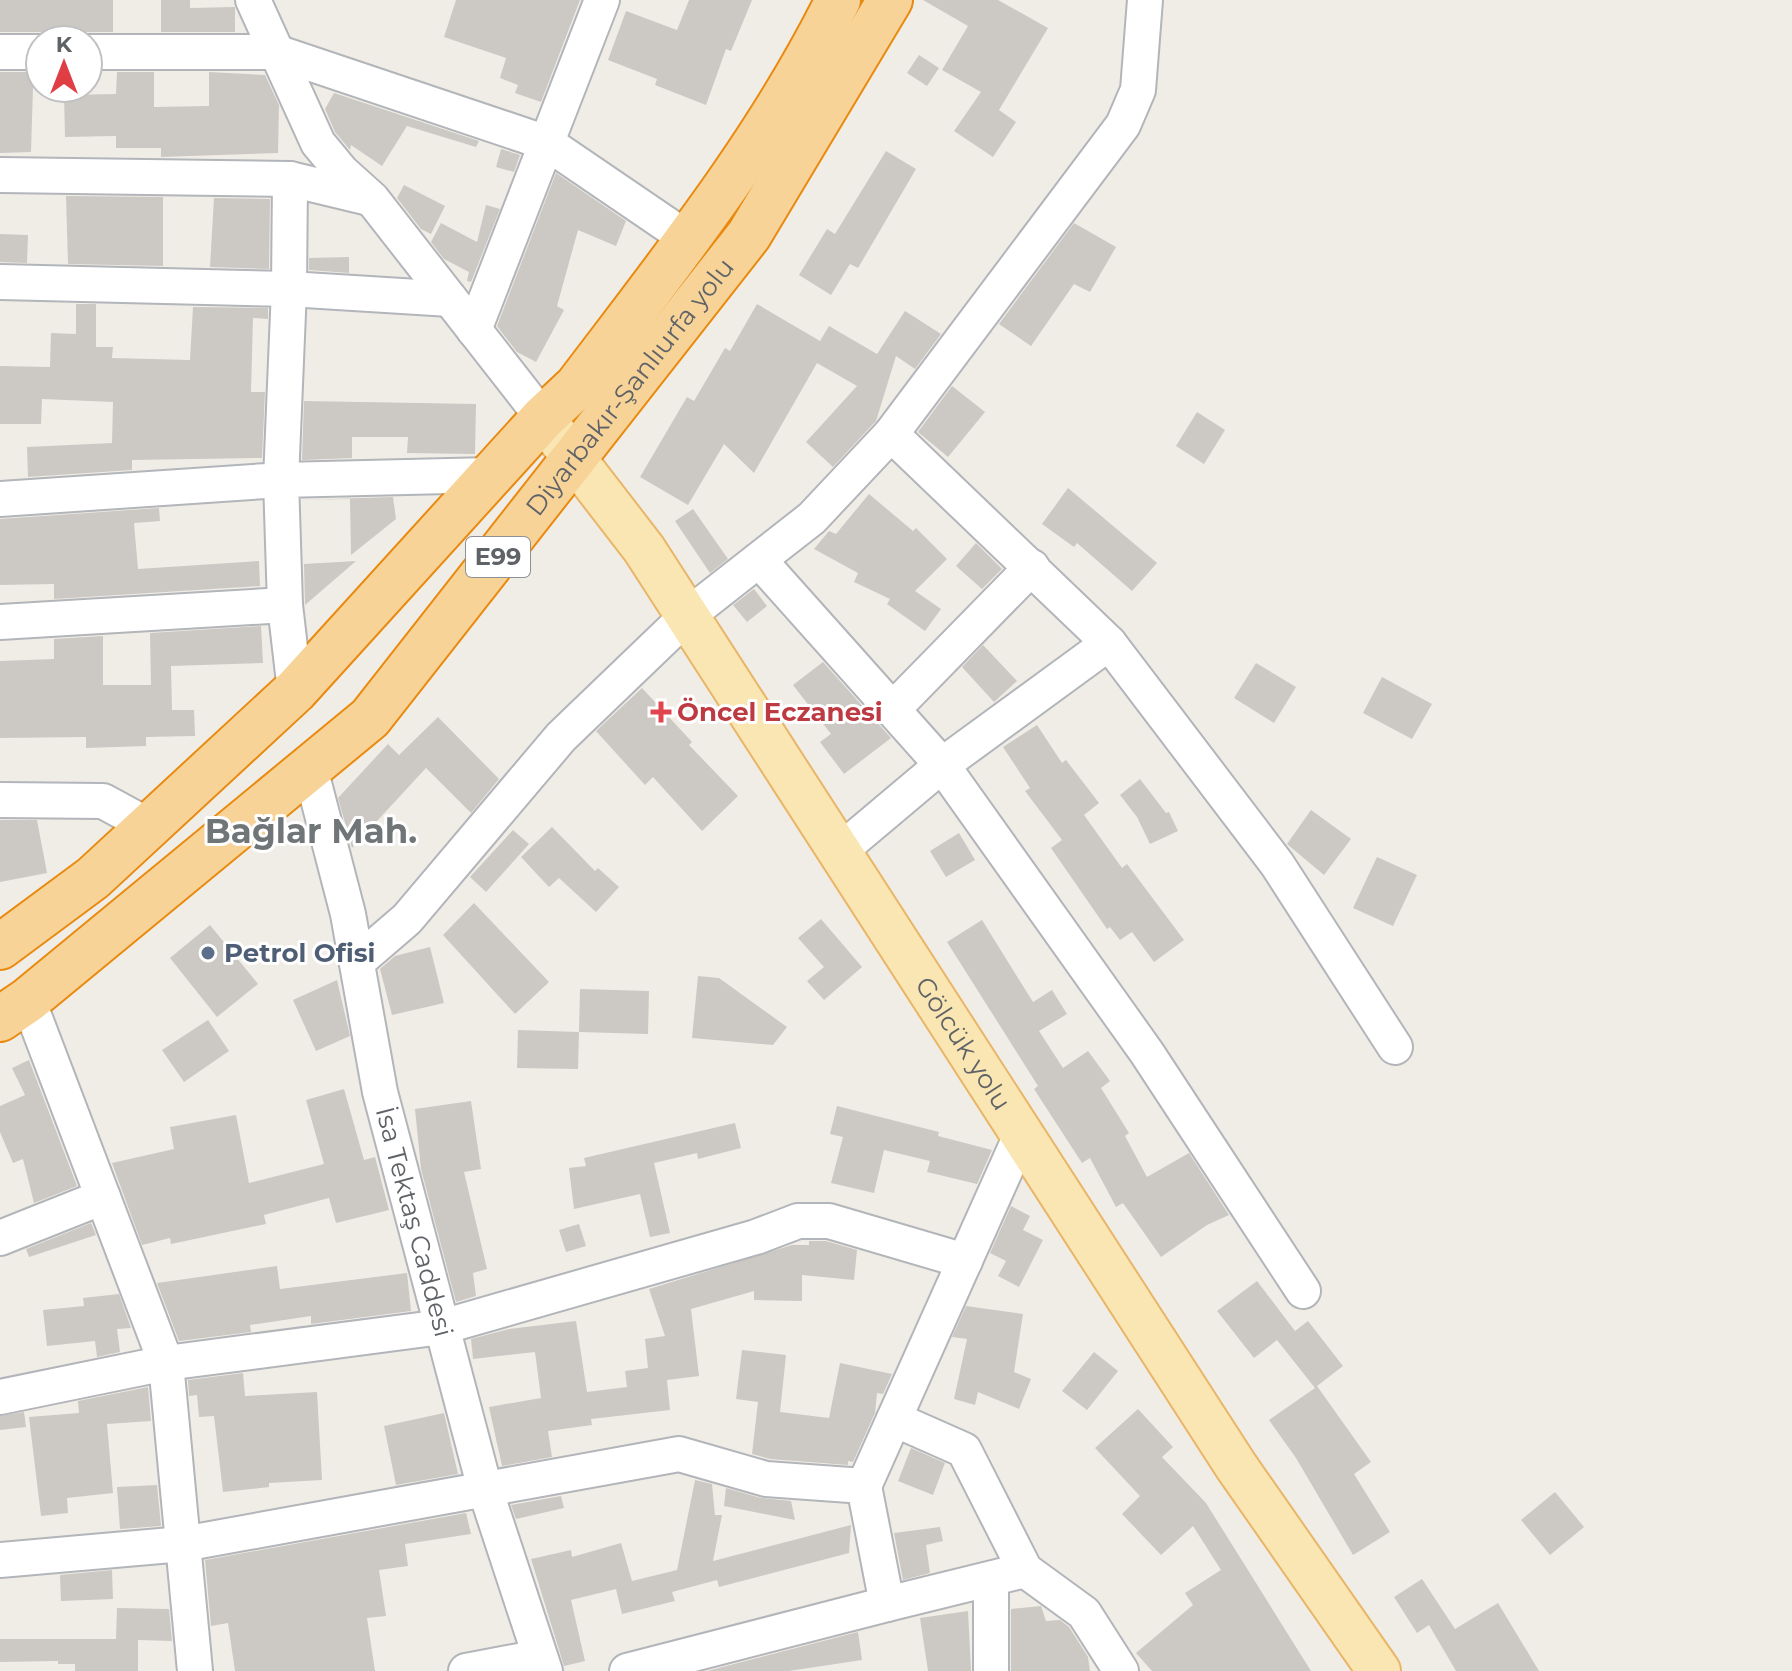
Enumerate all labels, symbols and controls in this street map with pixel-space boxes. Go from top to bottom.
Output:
north arrow [24,24,104,104]
text: K [56,31,73,58]
street label: Diyarbakır-Şanlıurfa yolu [519,252,741,522]
road number: E99 [466,537,530,577]
place label: Öncel Eczanesi [677,696,883,728]
marker: Öncel Eczanesi [652,703,670,721]
district label: Bağlar Mah. [205,810,417,852]
place label: Petrol Ofisi [224,937,375,969]
marker: Petrol Ofisi [199,944,217,962]
street label: Gölcük yolu [908,971,1018,1116]
street label: İsa Tektaş Caddesi [369,1103,460,1340]

